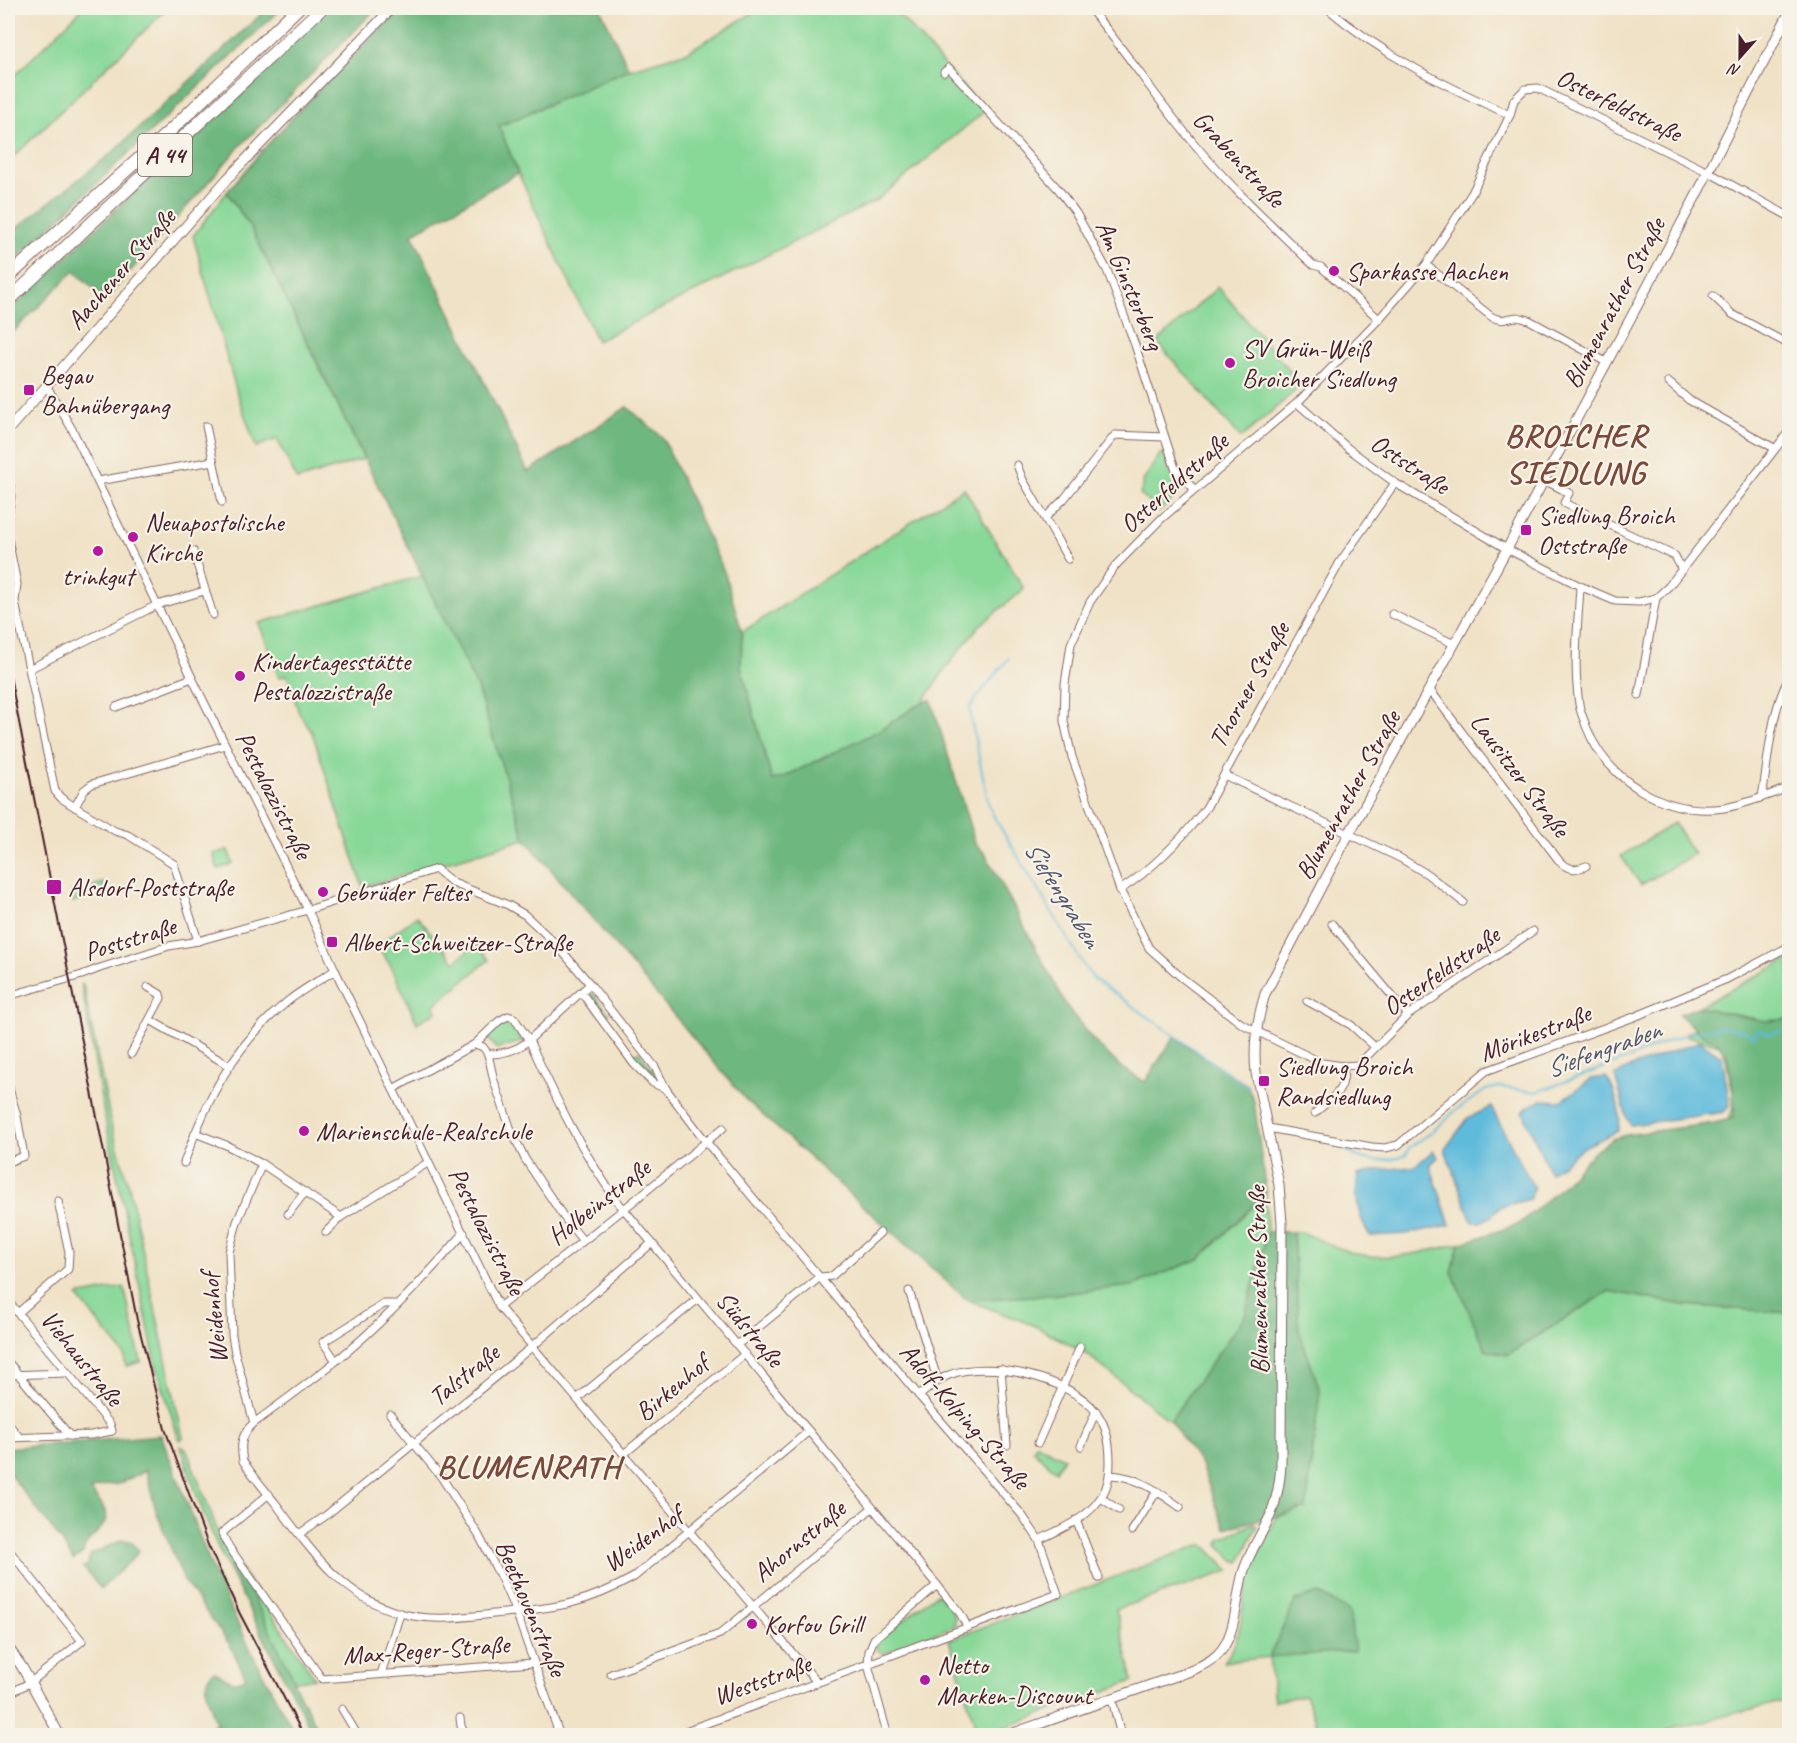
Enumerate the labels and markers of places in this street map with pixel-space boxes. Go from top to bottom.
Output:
place label: Sparkasse Aachen [1346,255,1508,288]
marker: Sparkasse Aachen [1327,264,1341,278]
place label: SV Grün-Weiß Broicher Siedlung [1242,332,1397,395]
marker: SV Grün-Weiß Broicher Siedlung [1223,356,1237,370]
place label: Begau Bahnübergang [41,359,171,422]
marker: Begau Bahnübergang [22,383,36,397]
place label: Siedlung Broich Oststraße [1538,499,1677,562]
place label: Neuapostolische Kirche [145,506,286,569]
marker: Siedlung Broich Oststraße [1519,523,1533,537]
marker: Neuapostolische Kirche [126,530,140,544]
marker: trinkgut [91,544,105,558]
place label: trinkgut [62,560,137,593]
place label: Kindertagesstätte Pestalozzistraße [252,645,413,708]
marker: Kindertagesstätte Pestalozzistraße [233,669,247,683]
place label: Alsdorf-Poststraße [68,871,236,904]
place label: Gebrüder Feltes [335,876,473,909]
marker: Alsdorf-Poststraße [45,878,63,896]
marker: Gebrüder Feltes [316,885,330,899]
place label: Albert-Schweitzer-Straße [344,926,574,959]
marker: Albert-Schweitzer-Straße [325,935,339,949]
place label: Siedlung Broich Randsiedlung [1276,1050,1415,1113]
marker: Siedlung Broich Randsiedlung [1257,1074,1271,1088]
place label: Marienschule-Realschule [316,1115,534,1148]
marker: Marienschule-Realschule [297,1124,311,1138]
place label: Korfou Grill [764,1608,867,1641]
marker: Korfou Grill [745,1617,759,1631]
place label: Netto Marken-Discount [937,1649,1094,1712]
marker: Netto Marken-Discount [918,1673,932,1687]

